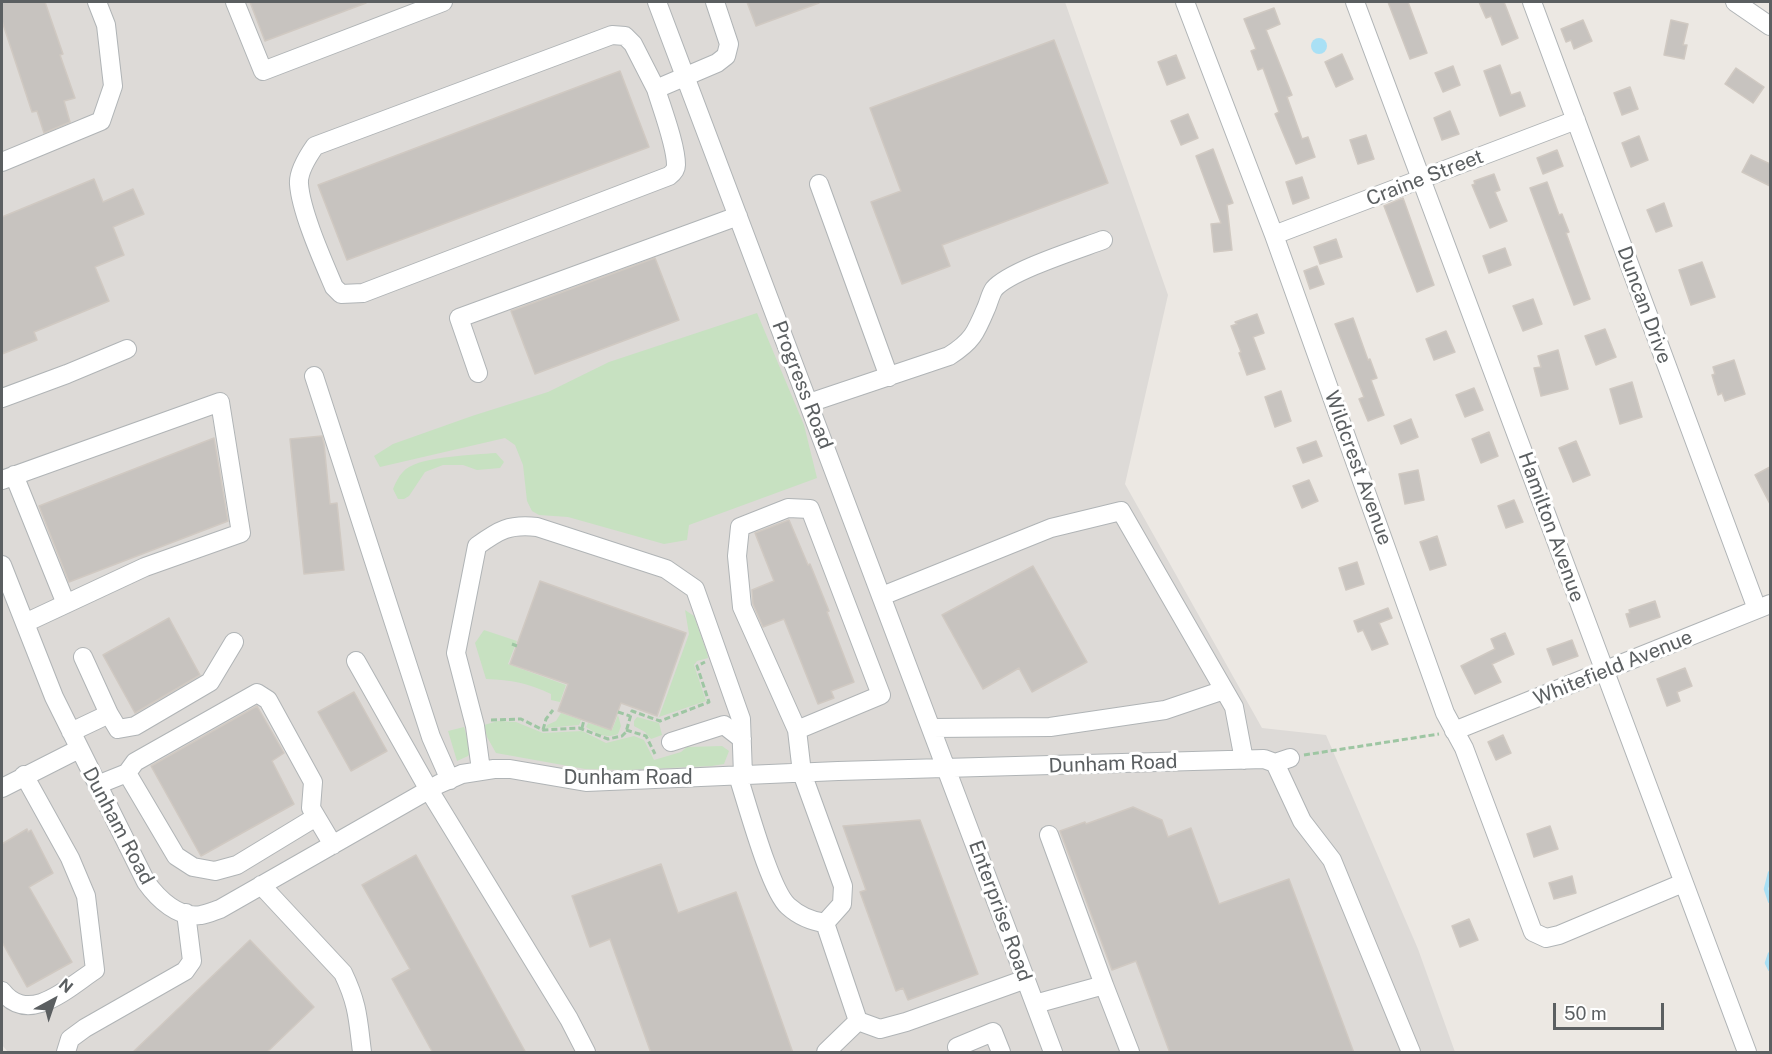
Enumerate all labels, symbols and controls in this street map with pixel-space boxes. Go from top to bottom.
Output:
street label: Craine Street [1363,145,1487,211]
street label: Duncan Drive [1612,243,1676,367]
street label: Progress Road [767,317,837,453]
street label: Wildcrest Avenue [1319,388,1397,548]
street label: Hamilton Avenue [1513,449,1589,605]
street label: Whitefield Avenue [1530,625,1696,711]
street label: Dunham Road [1048,750,1178,778]
street label: Dunham Road [77,763,159,889]
street label: Dunham Road [563,766,693,790]
street label: Enterprise Road [963,837,1037,985]
north arrow [24,970,84,1030]
text: N [55,975,77,997]
scale bar [1556,991,1667,1029]
text: 50 m [1564,1003,1607,1024]

